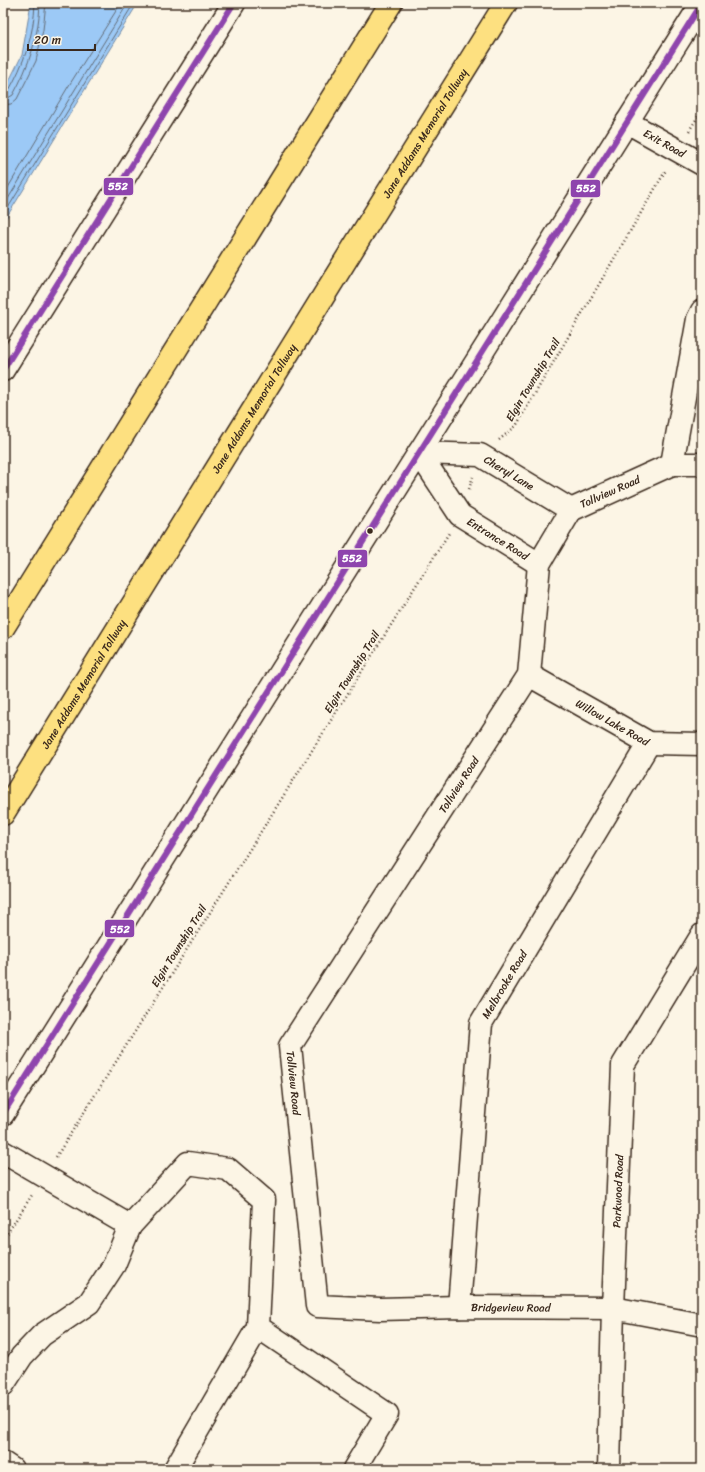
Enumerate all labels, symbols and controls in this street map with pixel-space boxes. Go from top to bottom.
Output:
scale bar [28,26,95,52]
text: 20 m [34,29,61,51]
street label: Jane Addams Memorial Tollway [377,64,473,202]
street label: Exit Road [640,123,690,163]
line badge: 552 [103,177,134,196]
text: 552 [108,177,129,196]
line badge: 552 [570,179,601,198]
text: 552 [576,179,597,198]
street label: Elgin Township Trail [501,334,566,425]
street label: Jane Addams Memorial Tollway [206,339,302,478]
street label: Cheryl Lane [480,450,539,496]
street label: Tollview Road [577,470,644,514]
street label: Entrance Road [463,512,534,566]
unlabelled marker [365,526,375,536]
line badge: 552 [337,549,368,568]
text: 552 [342,549,363,568]
street label: Jane Addams Memorial Tollway [36,615,131,753]
street label: Elgin Township Trail [319,626,386,717]
street label: Willow Lake Road [572,694,654,752]
street label: Tollview Road [433,752,485,817]
street label: Elgin Township Trail [146,900,213,991]
line badge: 552 [104,919,135,938]
text: 552 [110,920,131,939]
street label: Melbrooke Road [476,945,533,1022]
street label: Tollview Road [281,1050,307,1117]
street label: Parkwood Road [607,1153,629,1228]
street label: Bridgeview Road [471,1298,552,1317]

